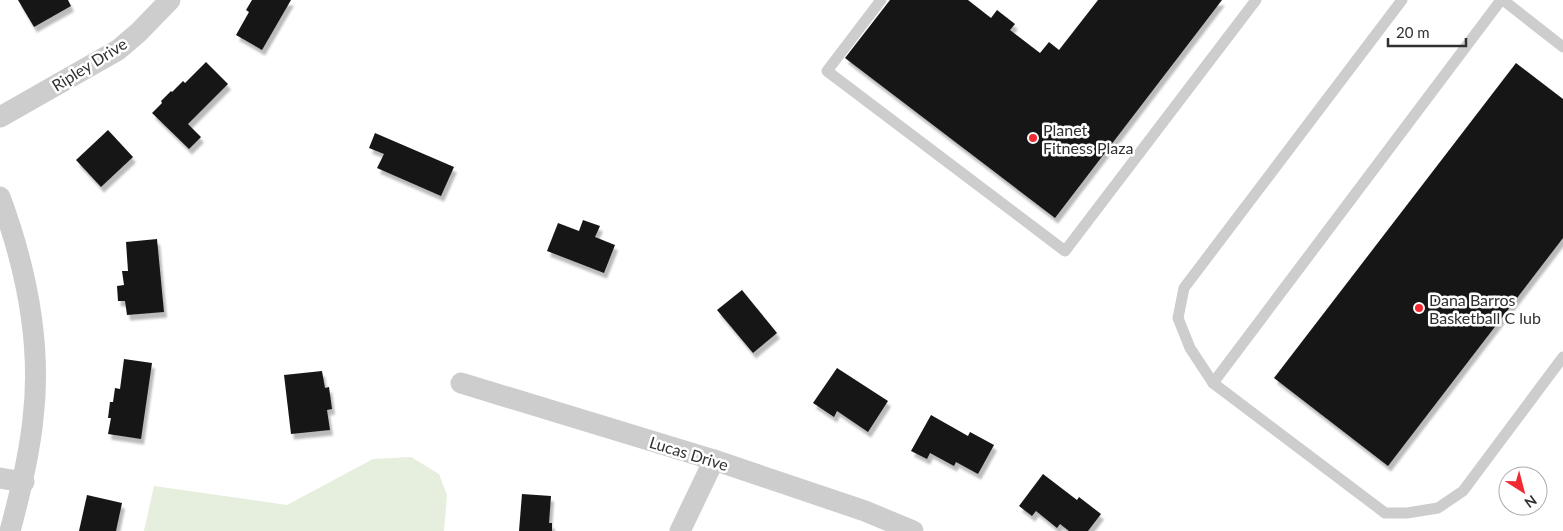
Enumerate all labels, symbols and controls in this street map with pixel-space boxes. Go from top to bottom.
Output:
scale bar [1388,15,1466,47]
text: 20 m [1396,23,1430,41]
street label: Ripley Drive [48,33,130,95]
place label: Planet Fitness Plaza [1043,120,1133,157]
marker: Planet Fitness Plaza [1027,132,1039,144]
place label: Dana Barros Basketball C lub [1429,290,1541,327]
marker: Dana Barros Basketball C lub [1413,302,1425,314]
street label: Lucas Drive [647,432,731,474]
north arrow [1498,466,1548,516]
text: N [1522,492,1540,512]

